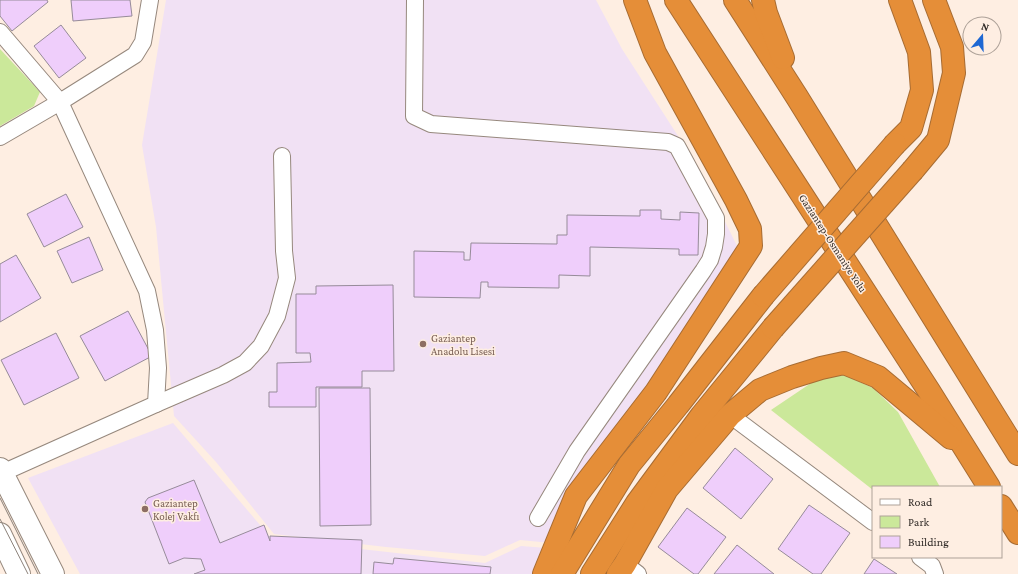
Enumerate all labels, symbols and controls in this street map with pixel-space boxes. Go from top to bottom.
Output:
north arrow [962,16,1002,56]
text: N [980,20,991,34]
street label: Gaziantep-Osmaniye Yolu [796,192,869,295]
place label: Gaziantep Anadolu Lisesi [431,332,495,357]
marker: Gaziantep Anadolu Lisesi [418,339,428,349]
legend [872,486,1002,558]
text: Road [908,495,933,509]
place label: Gaziantep Kolej Vakfı [153,497,200,523]
marker: Gaziantep Kolej Vakfı [140,504,150,514]
text: Park [908,515,930,529]
text: Building [908,535,949,549]

